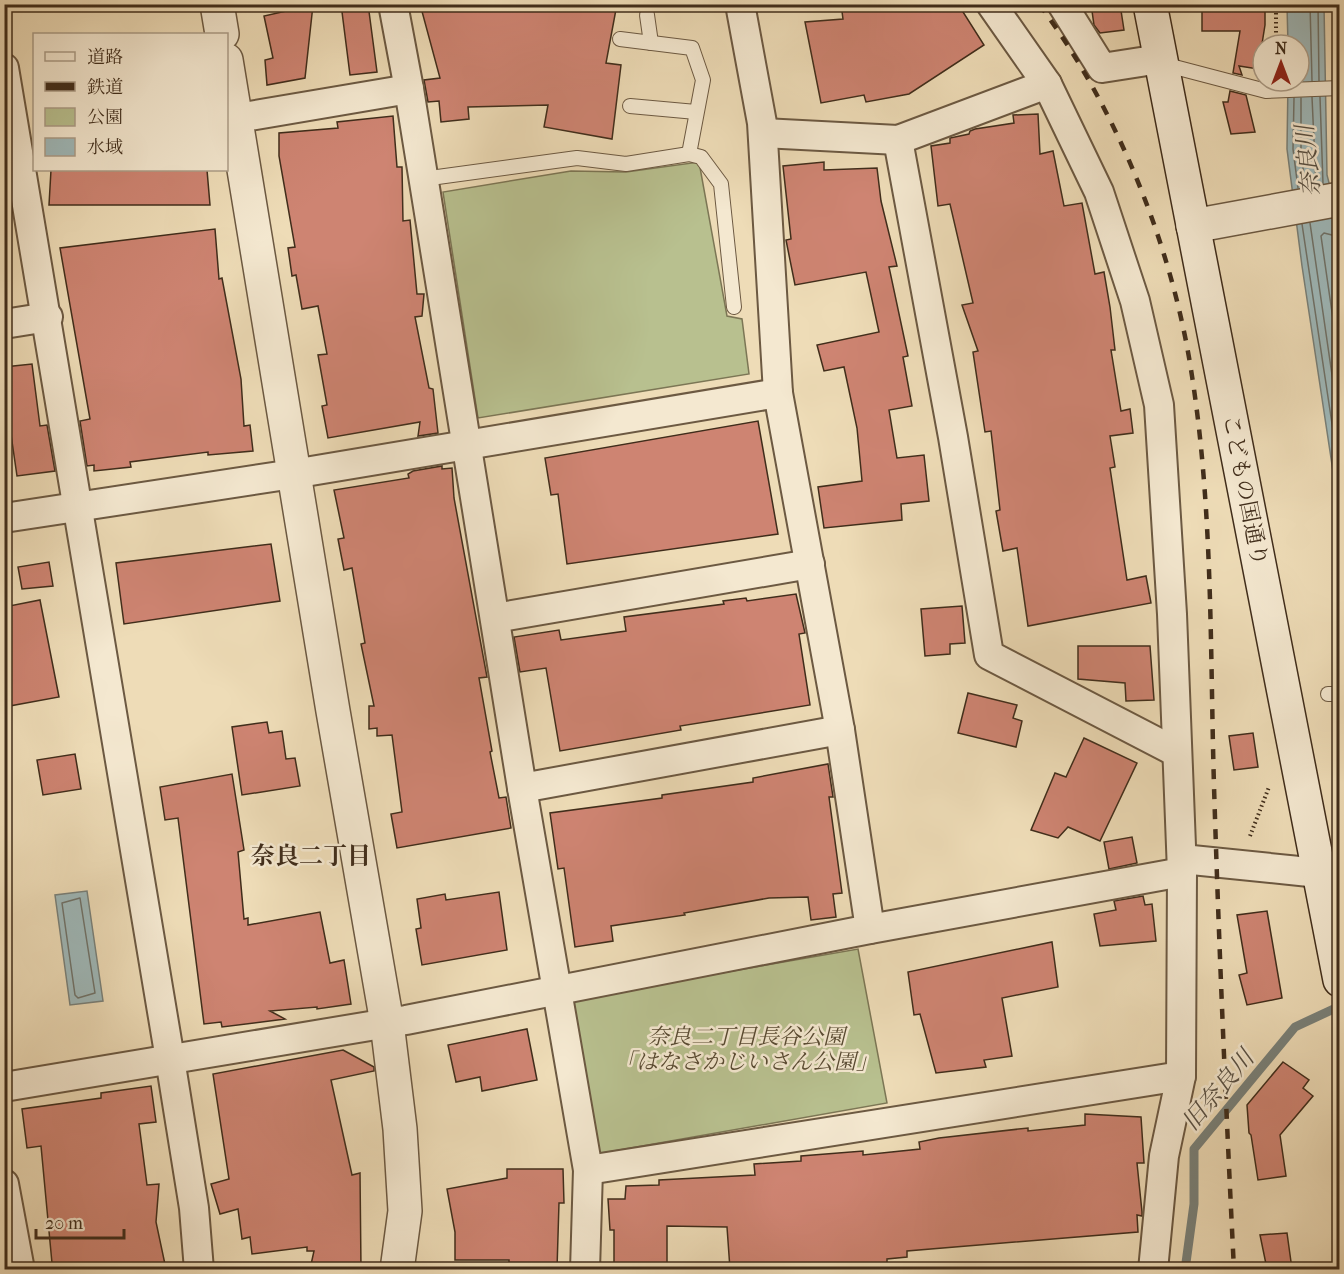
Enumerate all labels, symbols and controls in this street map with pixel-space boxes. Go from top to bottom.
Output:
legend [33,33,228,171]
north arrow [1251,33,1311,93]
text: N [1275,39,1288,58]
text: 道路 [87,47,123,68]
text: 鉄道 [87,77,123,98]
text: 公園 [87,107,123,128]
water label: 奈良川 [1290,121,1326,198]
text: 水域 [87,137,123,158]
street label: こどもの国通り [1218,412,1272,568]
district label: 奈良二丁目 [251,842,371,870]
park label: 奈良二丁目長谷公園 「はなさかじいさん公園」 [614,1024,878,1075]
water label: 旧奈良川 [1176,1042,1262,1136]
scale bar [36,1202,124,1240]
text: 20 m [45,1213,83,1234]

